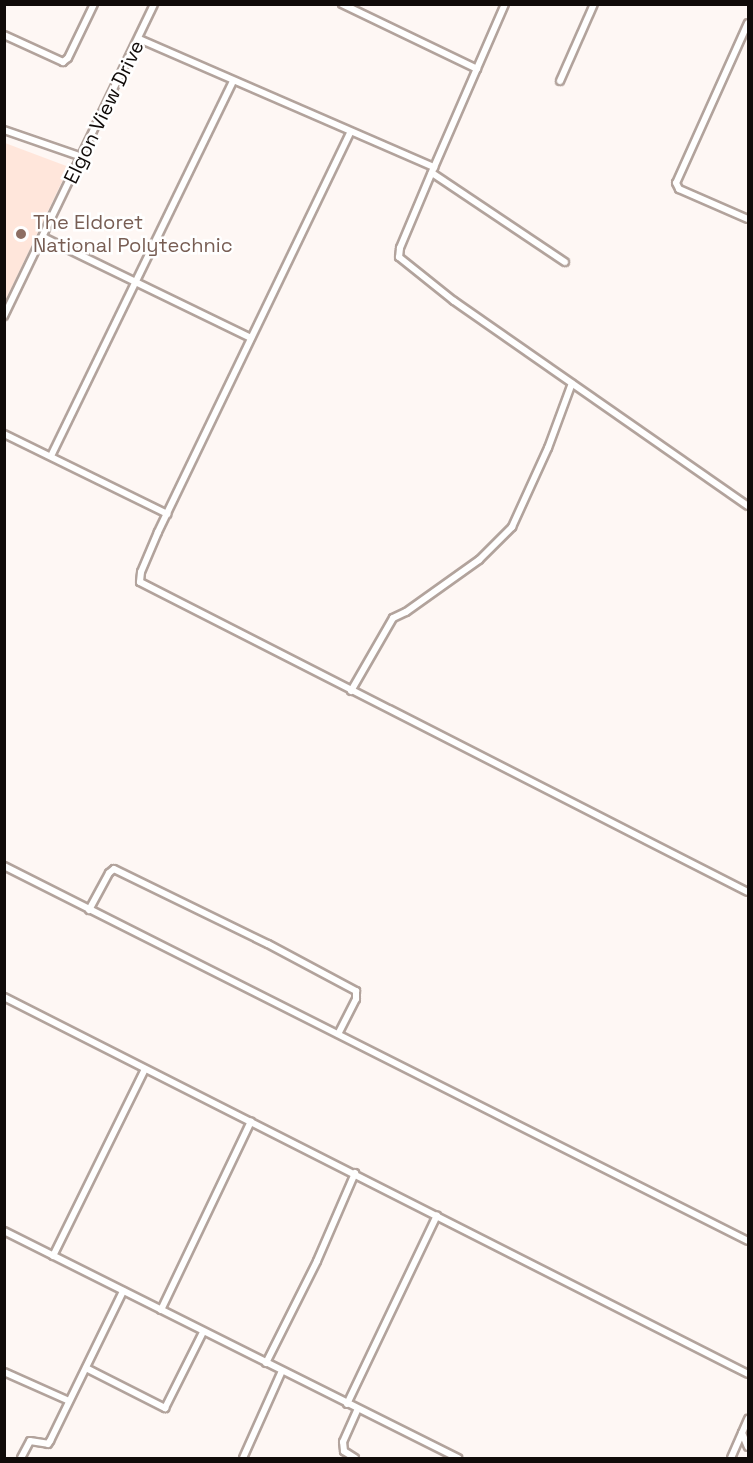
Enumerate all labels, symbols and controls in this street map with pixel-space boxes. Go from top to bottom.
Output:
street label: Elgon View Drive [59,36,149,188]
place label: The Eldoret National Polytechnic [33,210,233,257]
marker: The Eldoret National Polytechnic [14,227,28,241]

